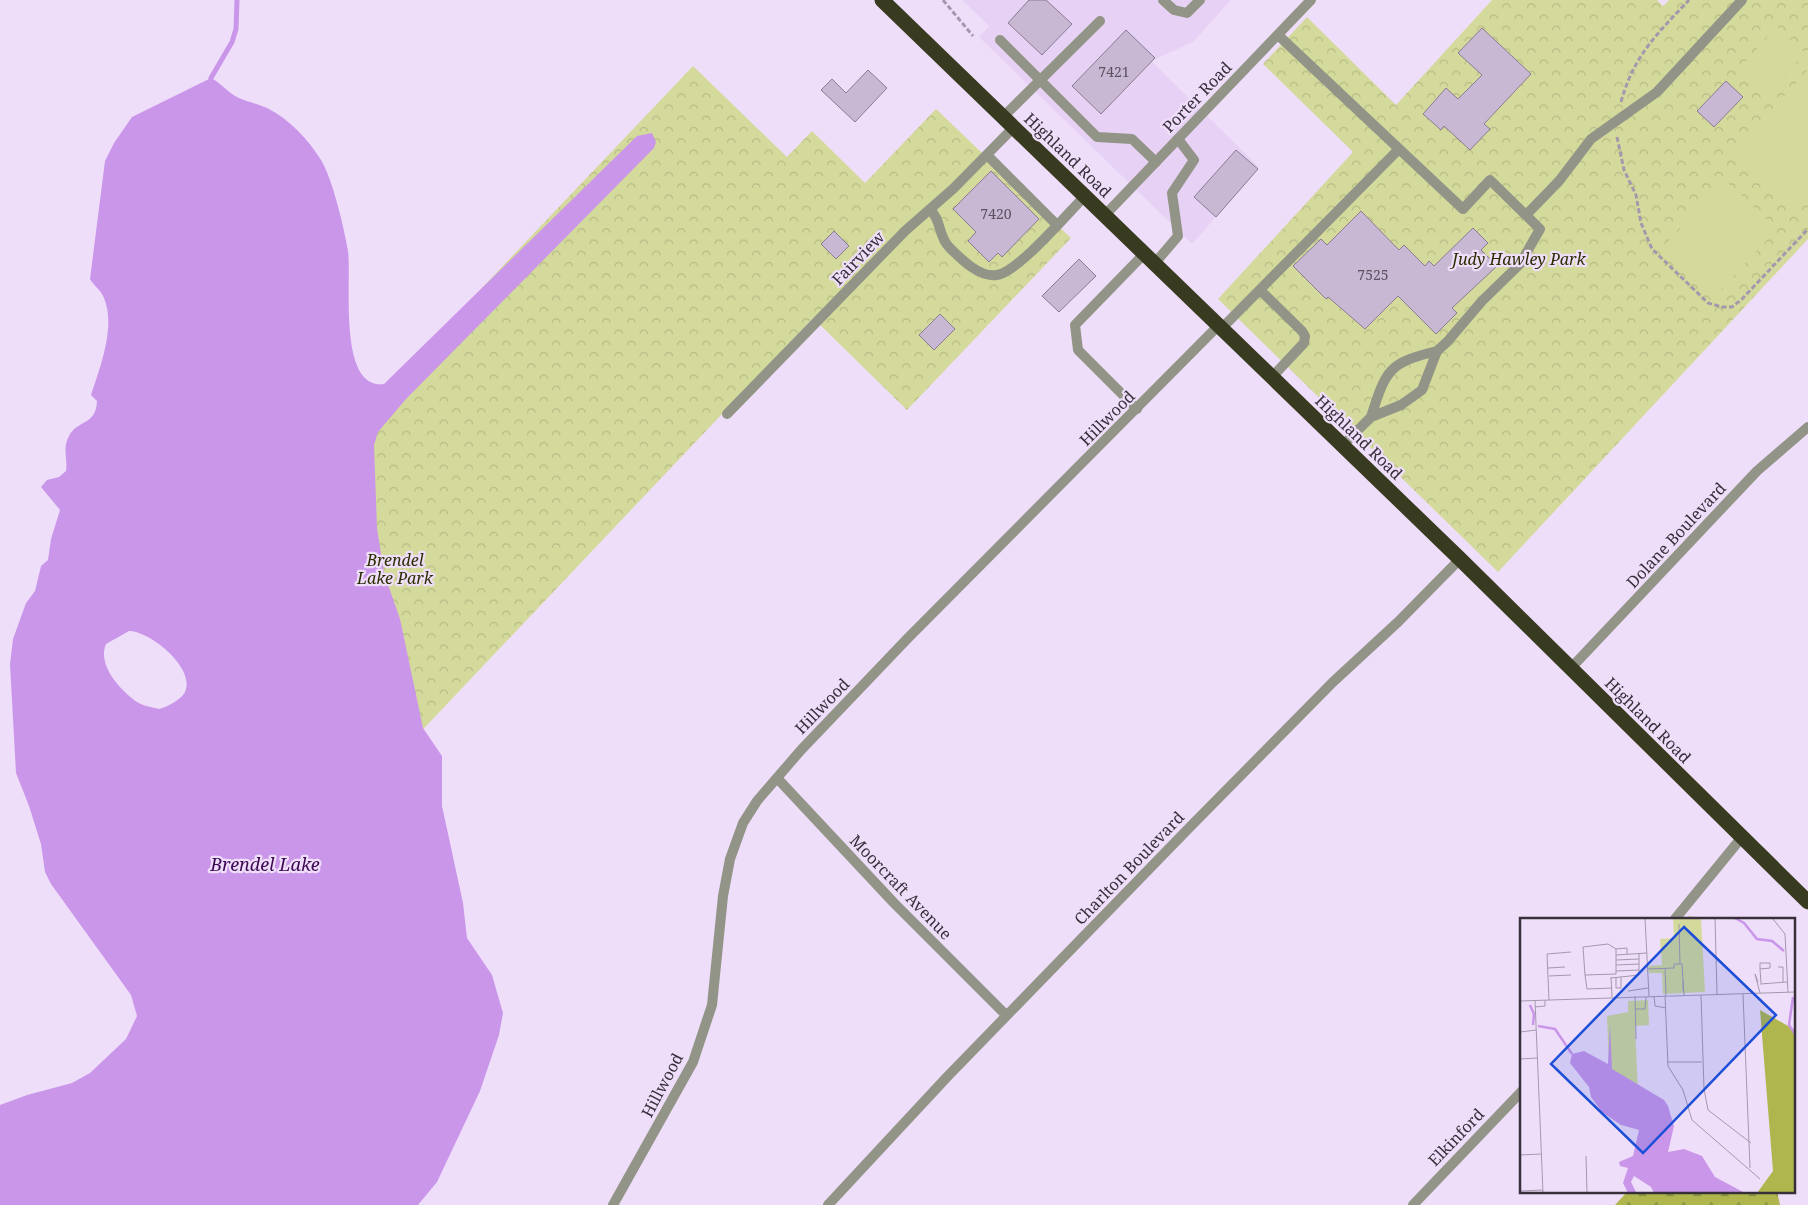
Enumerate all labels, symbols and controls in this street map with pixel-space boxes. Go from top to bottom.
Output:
street label: Porter Road [1158,57,1237,137]
house number: 7421 [1098,62,1130,81]
street label: Highland Road [1020,108,1117,202]
house number: 7420 [980,204,1012,223]
street label: Fairview [827,226,889,290]
park label: Judy Hawley Park [1449,248,1587,270]
house number: 7525 [1357,265,1389,284]
street label: Hillwood [1075,385,1140,450]
street label: Highland Road [1311,390,1408,484]
street label: Dolane Boulevard [1621,477,1731,593]
park label: Brendel Lake Park [356,549,434,589]
street label: Highland Road [1600,672,1696,768]
street label: Hillwood [790,673,854,739]
street label: Charlton Boulevard [1069,806,1189,930]
street label: Moorcraft Avenue [845,830,957,944]
water label: Brendel Lake [209,852,320,876]
inset map [1520,918,1796,1192]
street label: Hillwood [636,1049,688,1121]
street label: Elkinford [1423,1103,1489,1171]

